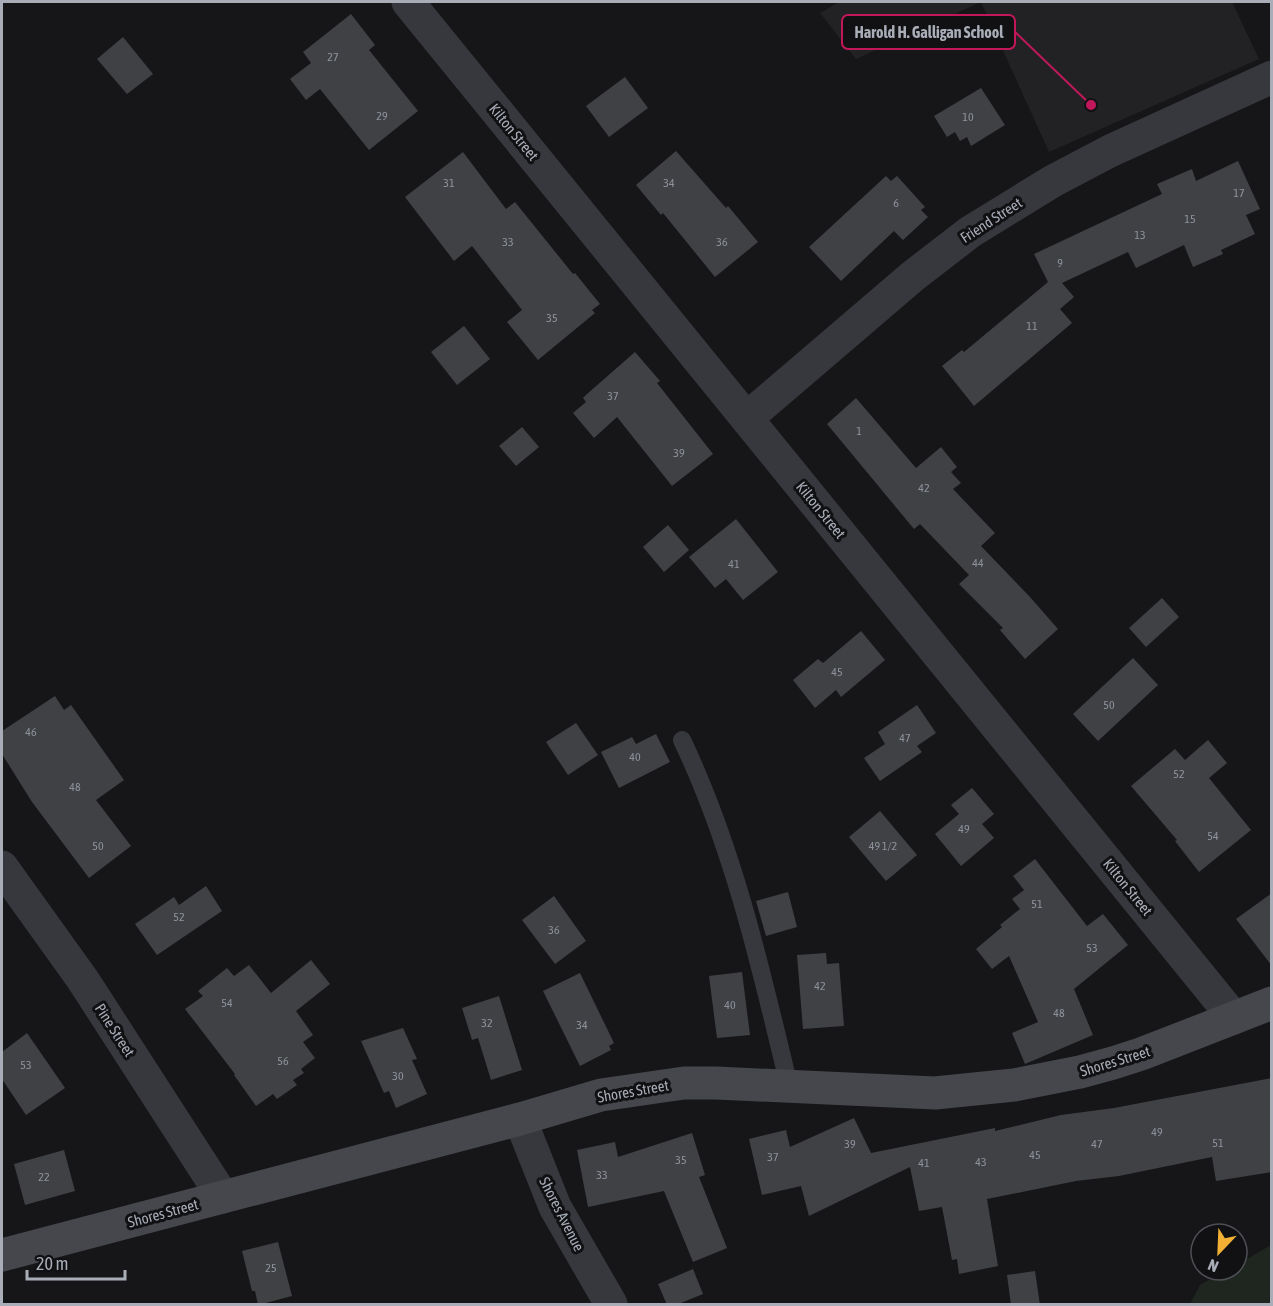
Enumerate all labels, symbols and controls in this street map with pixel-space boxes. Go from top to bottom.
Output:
callout: Harold H. Galligan School [842,15,1015,49]
text: Harold H. Galligan School [855,23,1004,41]
house number: 27 [327,50,339,64]
street label: Kilton Street [486,100,542,164]
house number: 29 [376,109,388,123]
house number: 10 [962,110,974,124]
house number: 31 [443,176,455,190]
house number: 34 [663,176,675,190]
house number: 17 [1233,186,1245,200]
street label: Friend Street [957,194,1025,246]
house number: 6 [893,196,899,210]
house number: 15 [1184,212,1196,226]
house number: 13 [1134,228,1146,242]
house number: 33 [502,235,514,249]
house number: 36 [716,235,728,249]
house number: 9 [1057,256,1063,270]
house number: 35 [546,311,558,325]
house number: 11 [1026,319,1038,333]
house number: 37 [607,389,619,403]
house number: 1 [856,424,862,438]
house number: 39 [673,446,685,460]
street label: Kilton Street [793,478,849,542]
house number: 42 [918,481,930,495]
house number: 44 [972,556,984,570]
house number: 41 [728,557,740,571]
house number: 45 [831,665,843,679]
house number: 50 [1103,698,1115,712]
house number: 46 [25,725,37,739]
house number: 47 [899,731,911,745]
house number: 40 [629,750,641,764]
house number: 52 [1173,767,1185,781]
house number: 48 [69,780,81,794]
house number: 49 [958,822,970,836]
house number: 54 [1207,829,1219,843]
house number: 50 [92,839,104,853]
house number: 49 1/2 [869,839,897,853]
street label: Kilton Street [1100,855,1156,919]
house number: 51 [1031,897,1043,911]
house number: 52 [173,910,185,924]
house number: 36 [548,923,560,937]
house number: 53 [1086,941,1098,955]
house number: 42 [814,979,826,993]
house number: 54 [221,996,233,1010]
house number: 40 [724,998,736,1012]
street label: Pine Street [92,1000,138,1060]
house number: 48 [1053,1006,1065,1020]
house number: 32 [481,1016,493,1030]
house number: 34 [576,1018,588,1032]
street label: Shores Street [1078,1042,1152,1080]
house number: 56 [277,1054,289,1068]
house number: 53 [20,1058,32,1072]
house number: 30 [392,1069,404,1083]
street label: Shores Street [596,1076,670,1106]
house number: 49 [1151,1125,1163,1139]
house number: 51 [1212,1136,1224,1150]
house number: 39 [844,1137,856,1151]
house number: 47 [1091,1137,1103,1151]
house number: 45 [1029,1148,1041,1162]
house number: 37 [767,1150,779,1164]
house number: 35 [675,1153,687,1167]
house number: 43 [975,1155,987,1169]
house number: 41 [918,1156,930,1170]
house number: 33 [596,1168,608,1182]
house number: 22 [38,1170,50,1184]
street label: Shores Avenue [536,1174,588,1254]
street label: Shores Street [126,1195,200,1231]
north arrow [1189,1222,1249,1282]
scale bar [27,1243,124,1281]
text: 20 m [36,1253,68,1274]
text: N [1205,1256,1221,1276]
house number: 25 [265,1261,277,1275]

